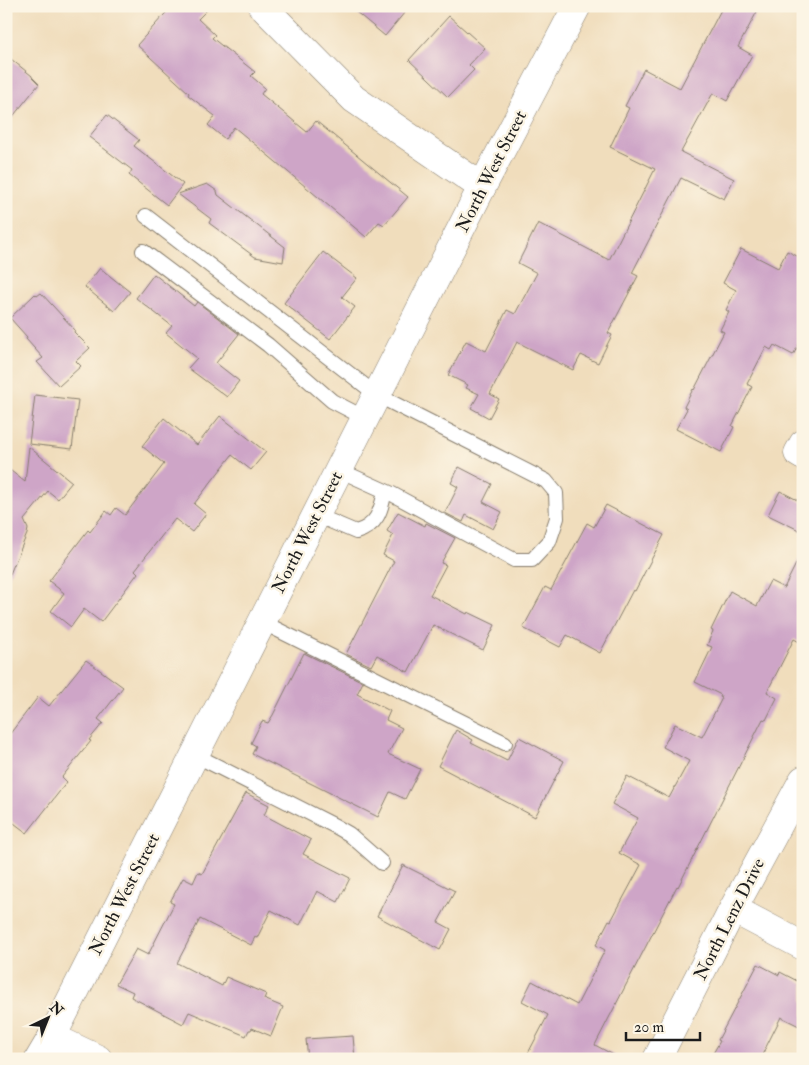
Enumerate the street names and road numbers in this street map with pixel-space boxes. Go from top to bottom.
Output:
street label: North West Street [451,106,532,236]
street label: North West Street [267,467,348,597]
street label: North West Street [84,829,165,959]
street label: North Lenz Drive [689,854,770,984]

